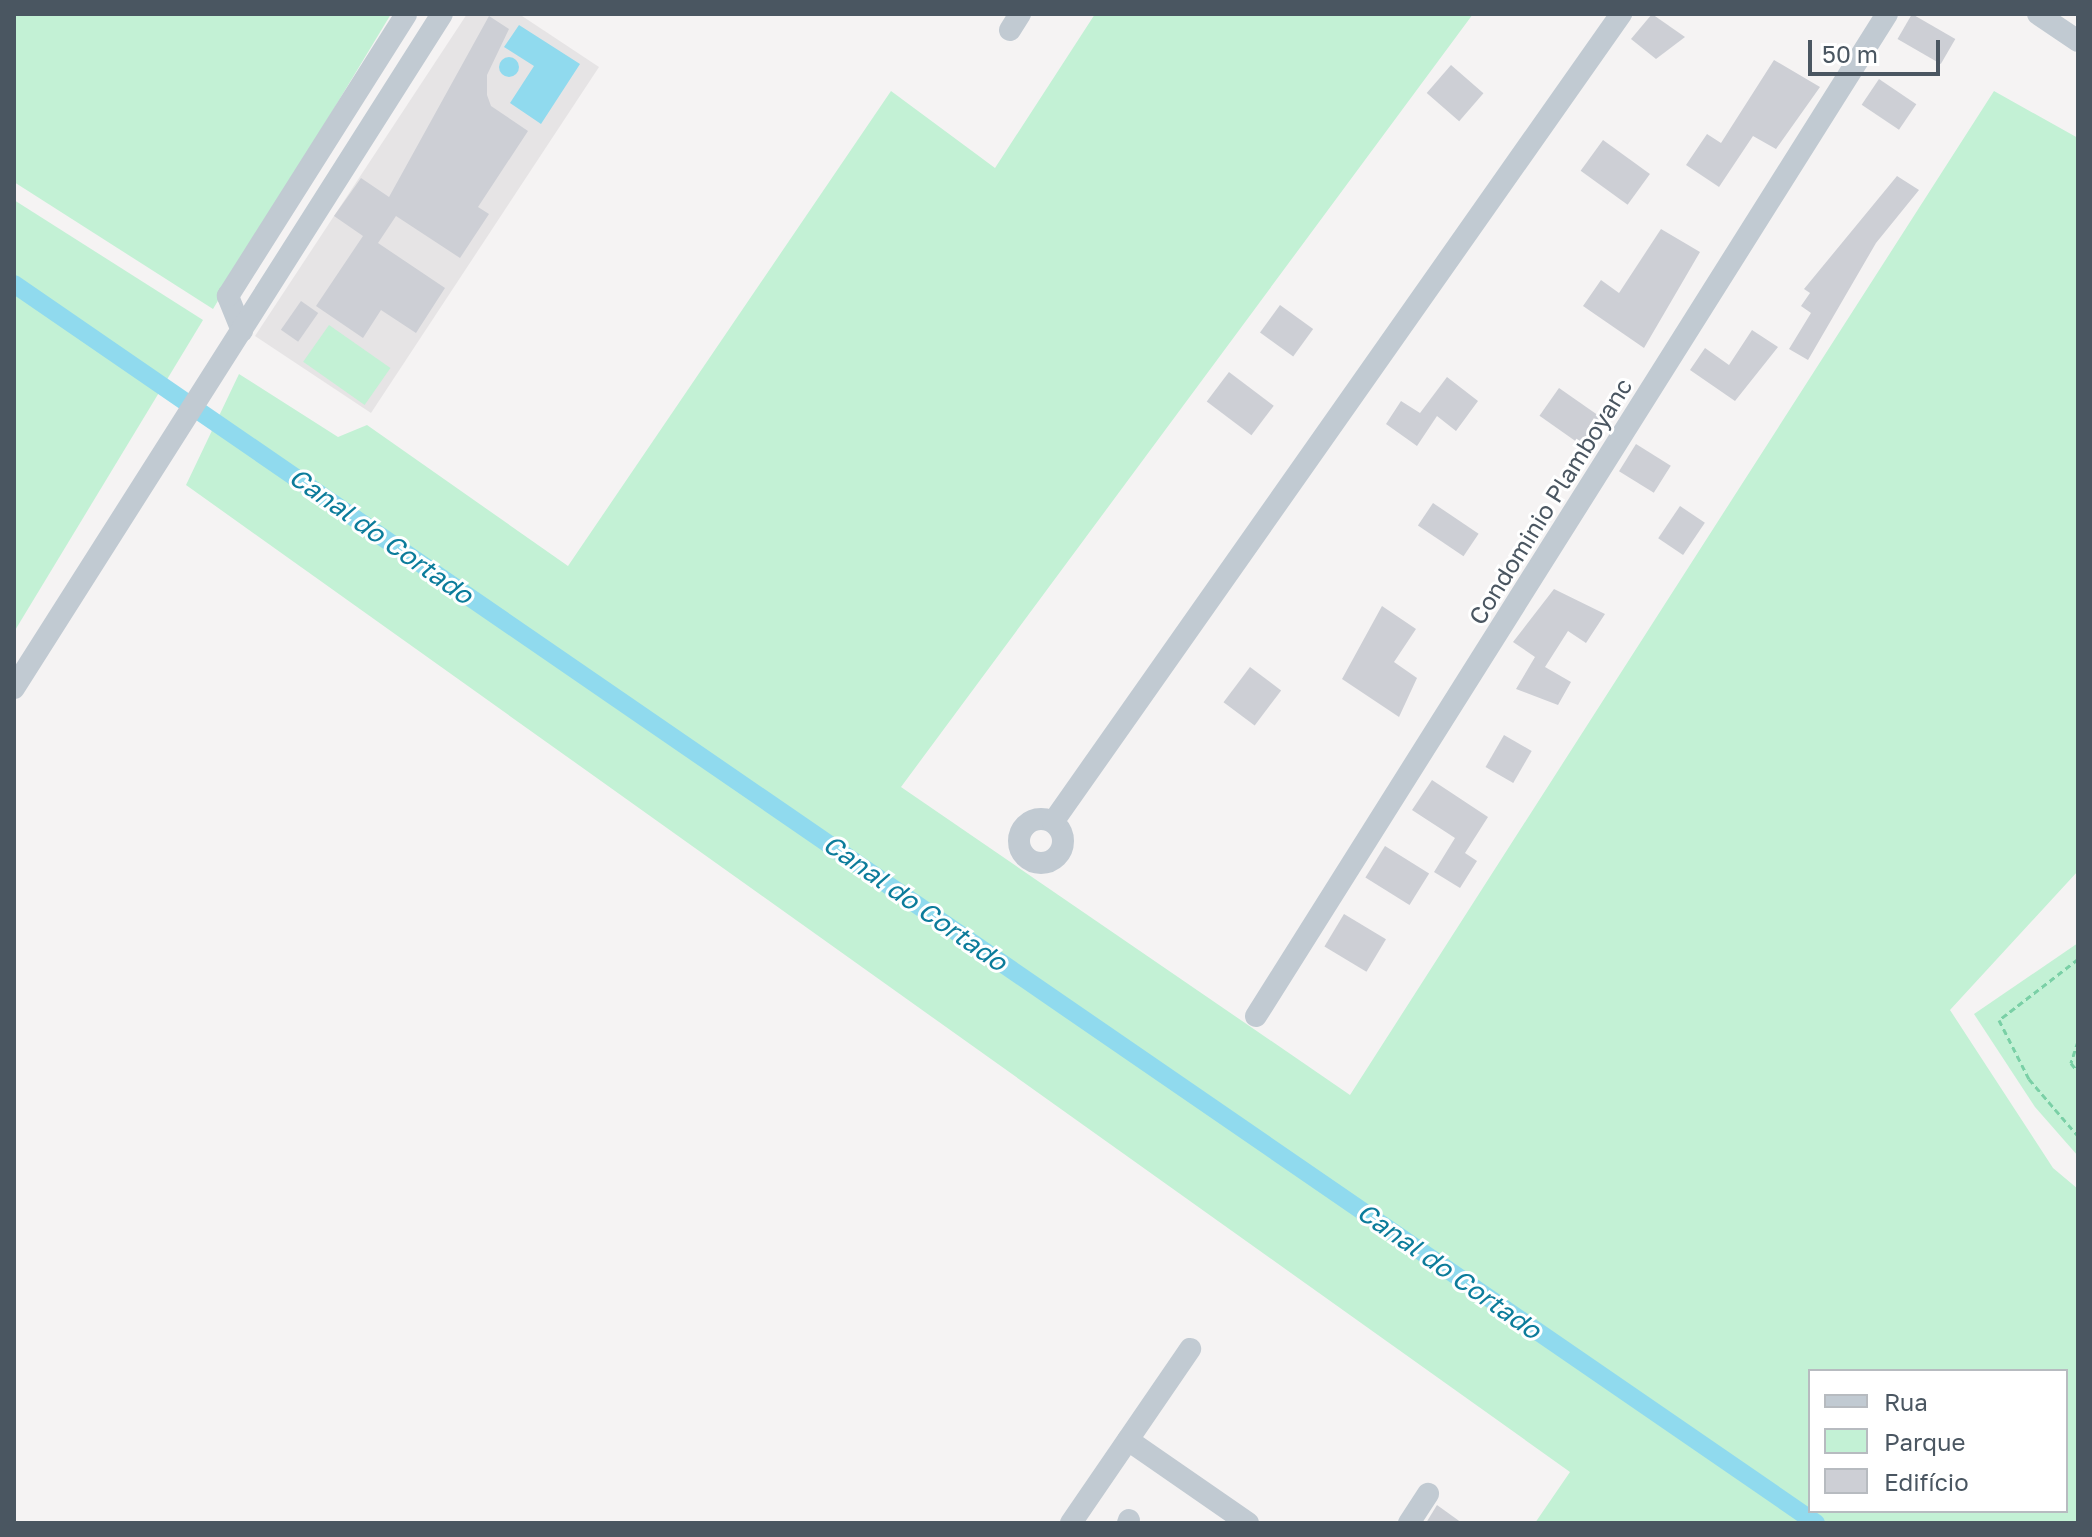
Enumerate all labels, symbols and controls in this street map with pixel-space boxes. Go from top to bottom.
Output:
scale bar [1812,24,1944,74]
text: 50 m [1822,39,1878,68]
street label: Condominio Plamboyanc [1462,373,1638,629]
water label: Canal do Cortado [283,461,479,611]
water label: Canal do Cortado [817,828,1013,978]
water label: Canal do Cortado [1351,1196,1547,1346]
legend [1808,1369,2068,1513]
text: Rua [1884,1387,1928,1416]
text: Parque [1884,1427,1965,1456]
text: Edifício [1884,1467,1969,1496]

